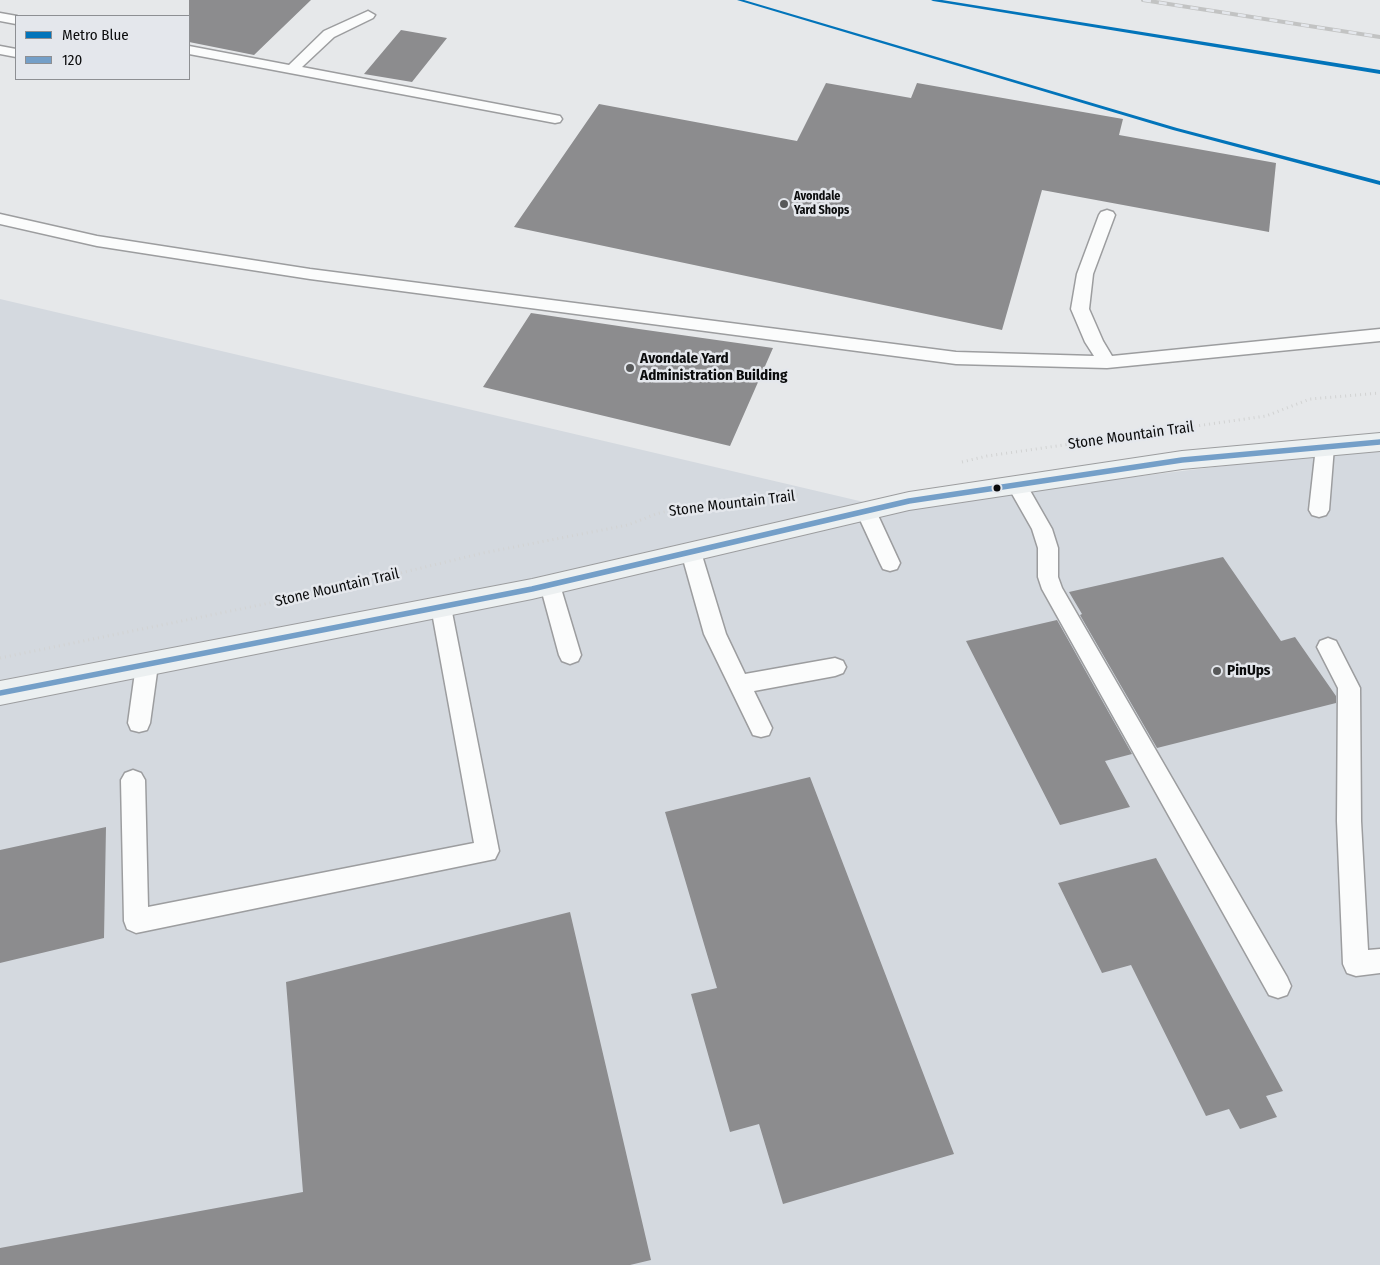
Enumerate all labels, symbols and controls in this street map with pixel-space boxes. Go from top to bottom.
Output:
legend [15,15,190,80]
text: Metro Blue [62,26,129,44]
text: 120 [62,51,82,69]
place label: Avondale Yard Shops [794,190,849,218]
marker: Avondale Yard Shops [778,198,790,210]
place label: Avondale Yard Administration Building [640,350,787,385]
marker: Avondale Yard Administration Building [624,362,636,374]
street label: Stone Mountain Trail [1067,418,1195,454]
unlabelled marker [992,483,1002,493]
street label: Stone Mountain Trail [668,487,796,521]
street label: Stone Mountain Trail [273,565,401,611]
place label: PinUps [1227,662,1270,680]
marker: PinUps [1211,665,1223,677]

